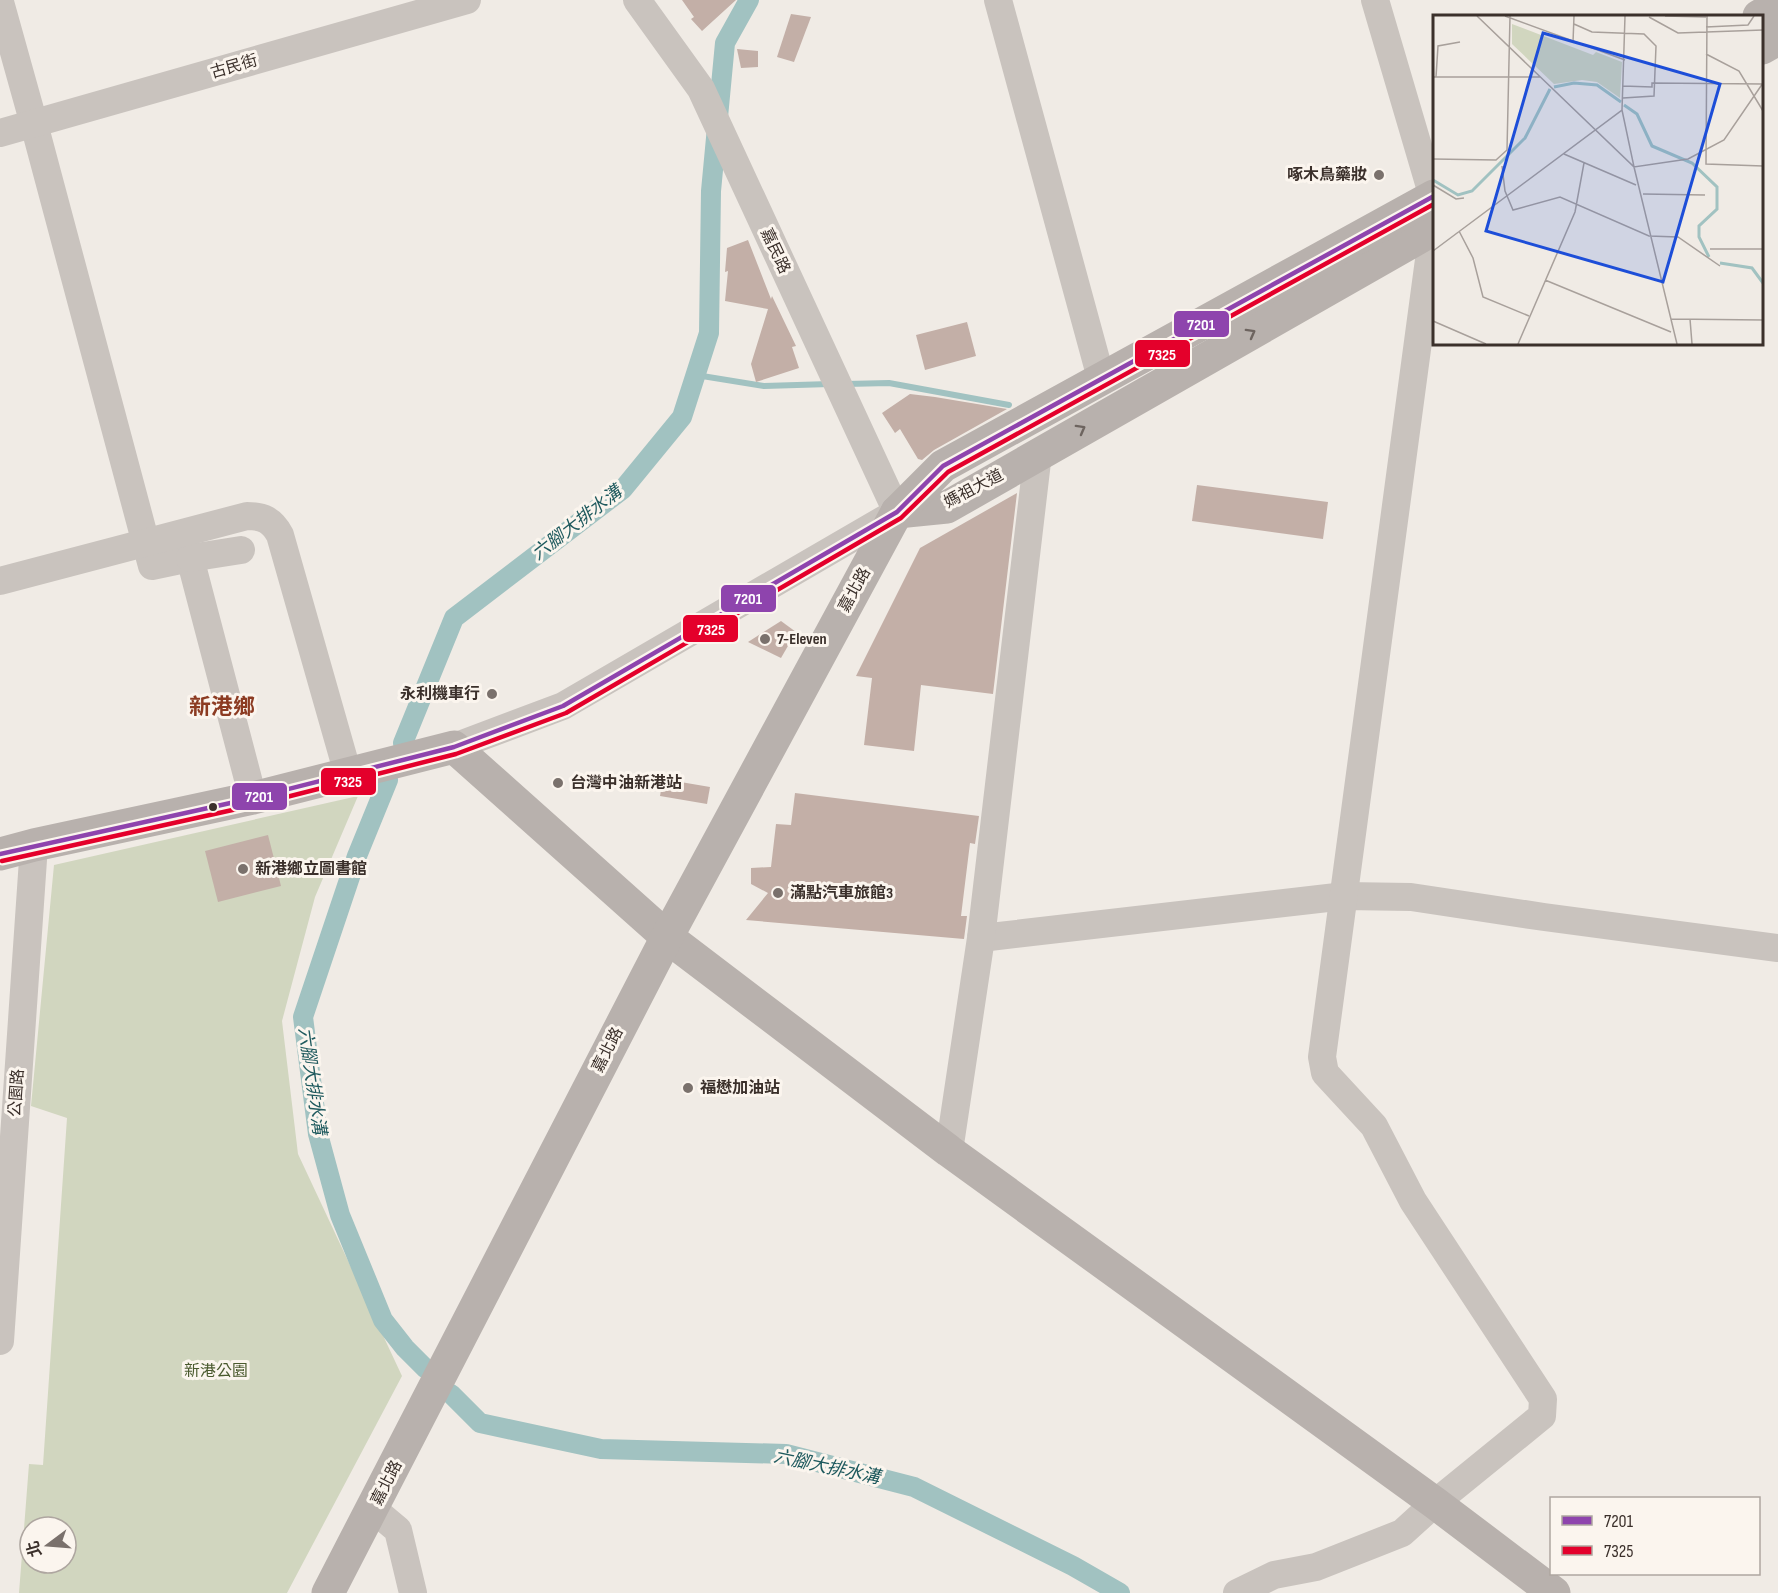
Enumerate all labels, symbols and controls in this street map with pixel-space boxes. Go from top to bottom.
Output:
inset map [1433,15,1763,345]
street label: 古民街 [208,51,260,83]
place label: 啄木鳥藥妝 [1287,165,1367,185]
marker: 啄木鳥藥妝 [1372,168,1386,182]
street label: 嘉民路 [756,225,794,277]
line badge: 7201 [1173,310,1230,338]
text: 7201 [1187,316,1216,335]
one-way arrow [1245,329,1255,340]
line badge: 7325 [1134,339,1191,368]
text: 7325 [1148,346,1176,365]
one-way arrow [1075,425,1085,436]
street label: 媽祖大道 [941,466,1007,512]
water label: 六腳大排水溝 [528,480,628,565]
street label: 嘉北路 [835,564,875,616]
line badge: 7201 [720,584,777,613]
text: 7201 [734,590,763,609]
line badge: 7325 [682,614,739,643]
text: 7325 [697,621,725,640]
place label: 7-Eleven [777,630,827,649]
marker: 7-Eleven [758,632,772,646]
place label: 永利機車行 [400,685,480,704]
marker: 永利機車行 [485,687,499,701]
district label: 新港鄉 [189,694,255,721]
line badge: 7325 [320,767,377,796]
text: 7325 [334,773,362,792]
place label: 台灣中油新港站 [570,774,682,793]
marker: 台灣中油新港站 [551,776,565,790]
line badge: 7201 [231,782,288,811]
text: 7201 [245,788,274,807]
unlabelled marker [207,801,219,813]
place label: 新港鄉立圖書館 [255,860,367,879]
marker: 新港鄉立圖書館 [236,862,250,876]
place label: 滿點汽車旅館3 [790,884,893,903]
marker: 滿點汽車旅館3 [771,886,785,900]
street label: 嘉北路 [589,1024,627,1076]
water label: 六腳大排水溝 [294,1026,330,1139]
street label: 公園路 [6,1068,28,1118]
place label: 福懋加油站 [700,1079,780,1098]
marker: 福懋加油站 [681,1081,695,1095]
park label: 新港公園 [184,1362,248,1381]
water label: 六腳大排水溝 [772,1446,885,1489]
street label: 嘉北路 [368,1457,406,1509]
legend [1550,1497,1760,1575]
text: 7201 [1604,1511,1634,1532]
north arrow [18,1515,78,1575]
text: 北 [24,1538,46,1559]
text: 7325 [1604,1541,1633,1562]

